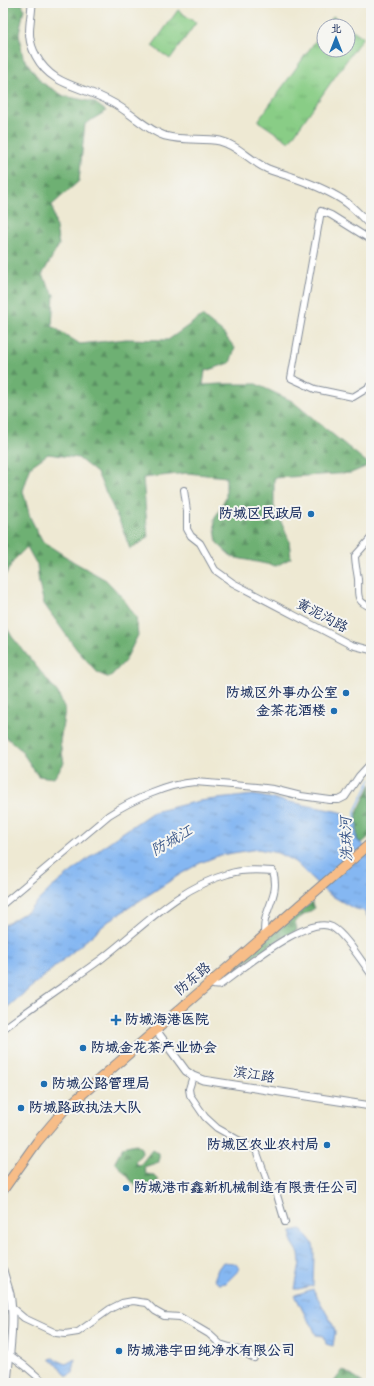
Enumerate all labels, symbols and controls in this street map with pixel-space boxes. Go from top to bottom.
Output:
north arrow [316,18,356,58]
text: 北 [331,22,342,36]
place label: 防城区民政局 [219,505,303,523]
marker: 防城区民政局 [306,509,316,519]
street label: 黄泥沟路 [293,595,351,637]
place label: 防城区外事办公室 [226,684,338,702]
marker: 防城区外事办公室 [341,688,351,698]
place label: 金茶花酒楼 [256,702,326,720]
marker: 金茶花酒楼 [329,706,339,716]
water label: 洗珠河 [337,813,357,862]
water label: 防城江 [148,821,197,861]
street label: 防东路 [171,958,215,1000]
place label: 防城海港医院 [125,1011,209,1029]
marker: 防城海港医院 [110,1014,122,1026]
place label: 防城金花茶产业协会 [91,1039,217,1057]
marker: 防城金花茶产业协会 [78,1043,88,1053]
street label: 滨江路 [232,1063,276,1087]
place label: 防城公路管理局 [52,1075,150,1093]
marker: 防城公路管理局 [39,1079,49,1089]
place label: 防城路政执法大队 [29,1099,141,1117]
marker: 防城路政执法大队 [16,1103,26,1113]
place label: 防城区农业农村局 [207,1136,319,1154]
marker: 防城区农业农村局 [322,1140,332,1150]
place label: 防城港市鑫新机械制造有限责任公司 [134,1179,358,1197]
marker: 防城港市鑫新机械制造有限责任公司 [121,1183,131,1193]
place label: 防城港宇田纯净水有限公司 [127,1342,295,1360]
marker: 防城港宇田纯净水有限公司 [114,1346,124,1356]

